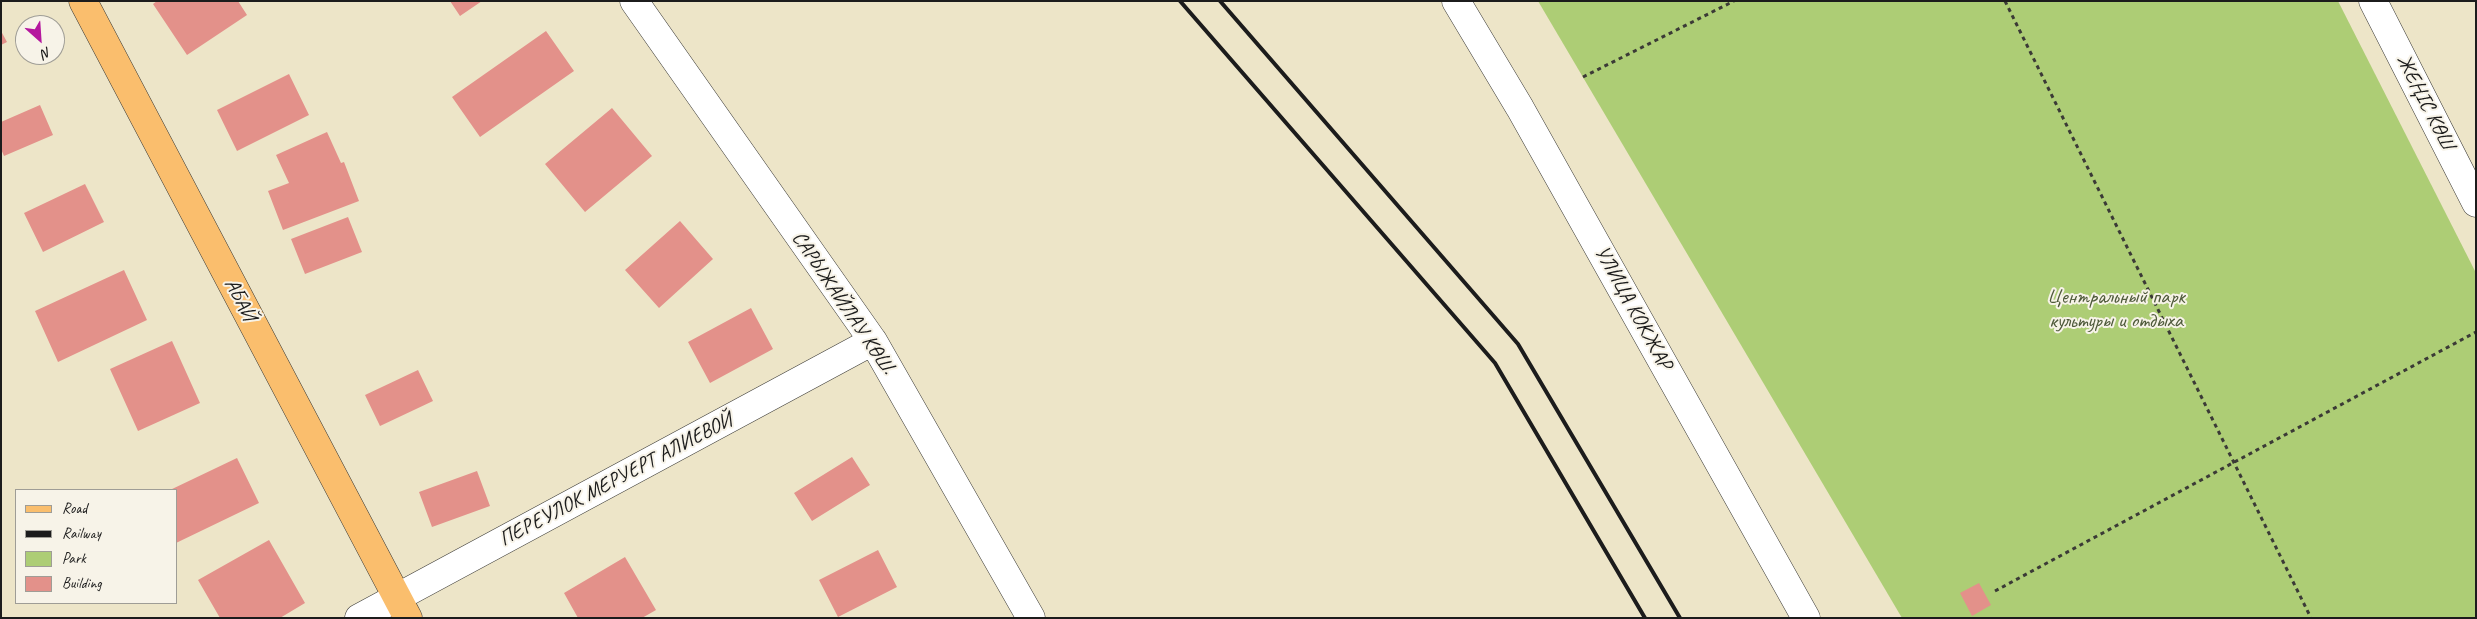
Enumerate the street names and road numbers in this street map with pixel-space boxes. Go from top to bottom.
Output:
street label: ЖЕҢІС КӨШ [2390,50,2460,154]
street label: САРЫЖАЙЛАУ КӨШ. [786,227,900,379]
street label: УЛИЦА КОКЖАР [1589,242,1677,374]
street label: АБАЙ [218,274,262,326]
street label: ПЕРЕУЛОК МЕРУЕРТ АЛИЕВОЙ [495,408,737,552]

